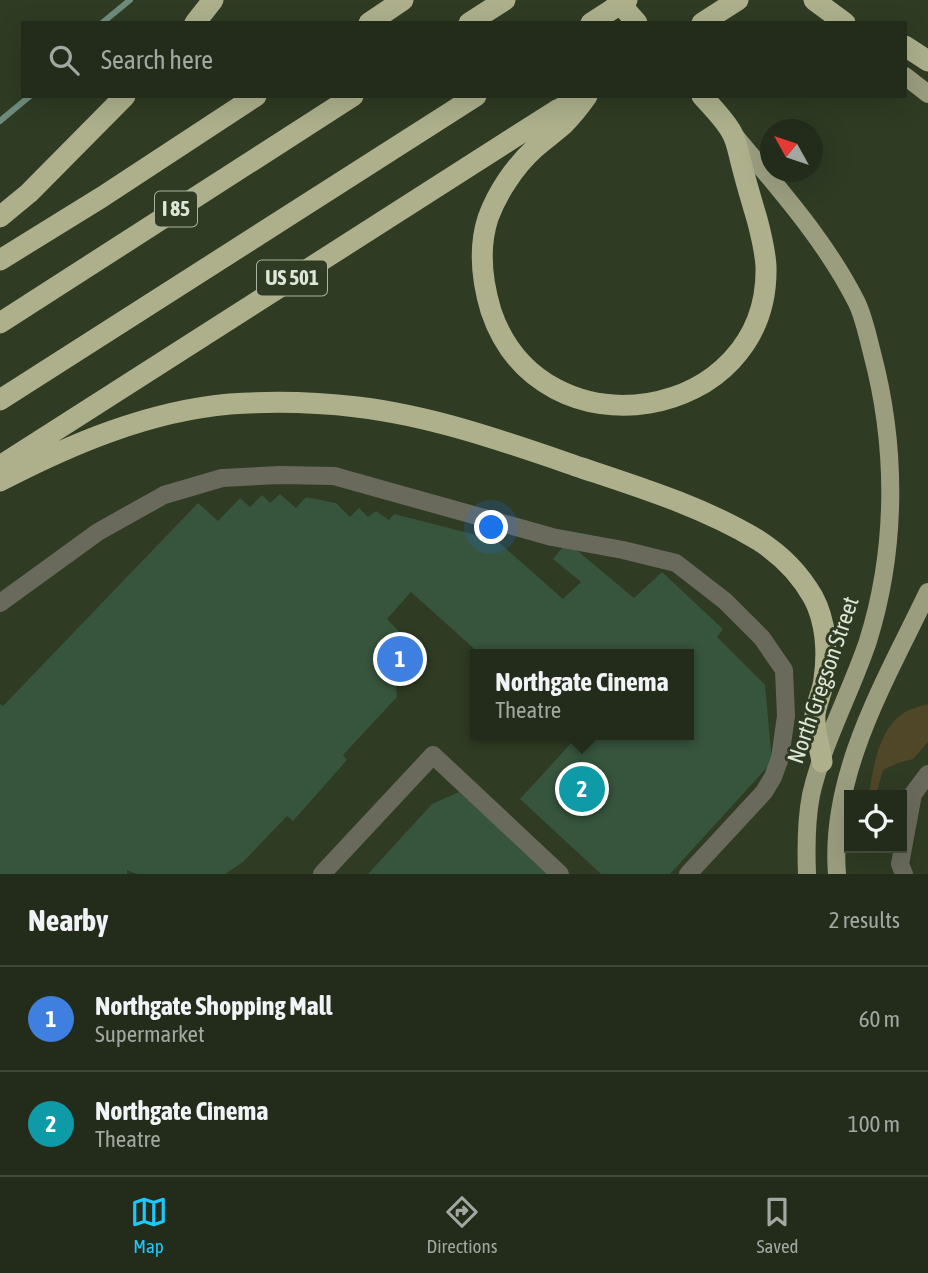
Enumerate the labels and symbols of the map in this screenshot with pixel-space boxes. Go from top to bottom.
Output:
north arrow [760,119,823,182]
road number: I 85 [155,192,197,227]
road number: US 501 [257,260,327,296]
your location [474,510,508,544]
street label: North Gregson Street [782,593,864,767]
pin: 1 [377,633,423,685]
pin: 2 [559,763,605,815]

